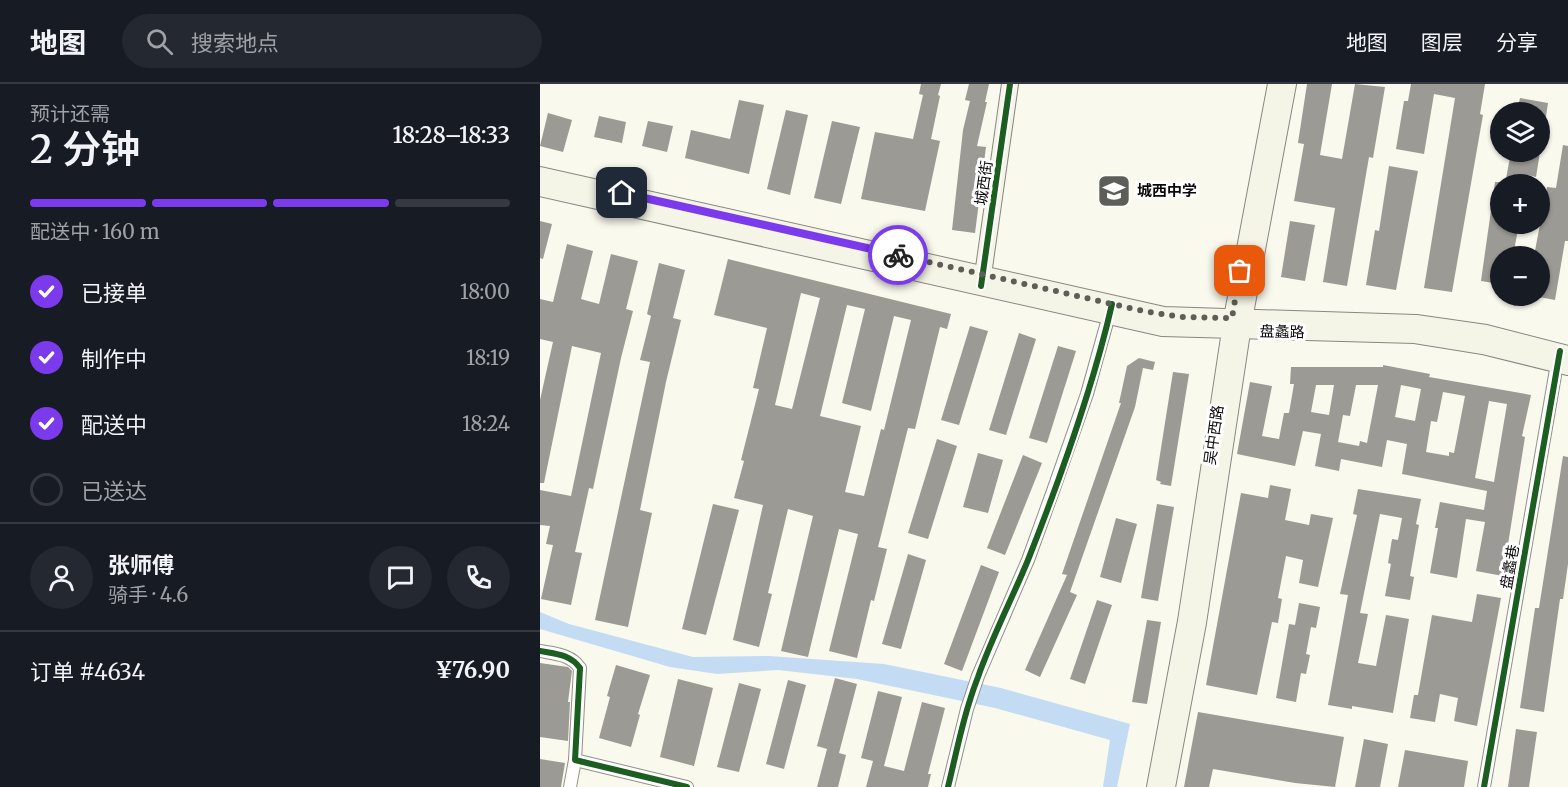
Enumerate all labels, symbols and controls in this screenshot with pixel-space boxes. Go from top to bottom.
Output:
search box [122,14,542,68]
text: 地图 [30,25,86,61]
icon: search [143,25,176,58]
text: 搜索地点 [191,29,279,57]
text: 地图 [1346,29,1388,56]
text: 图层 [1421,29,1463,56]
text: 分享 [1496,29,1538,56]
text: 预计还需 [30,101,110,126]
map controls [1490,102,1550,306]
button: layers [1490,102,1550,162]
text: 18:28–18:33 [392,121,510,149]
text: 2 分钟 [30,125,140,174]
street label: 城西街 [971,159,996,207]
pin [596,167,647,218]
school or university icon: 城西中学 [1096,173,1132,209]
button: + [1490,174,1550,234]
icon: home [605,176,638,209]
place label: 城西中学 [1137,181,1197,200]
text: 配送中 · 160 m [30,219,160,244]
courier [868,225,928,285]
icon: bike [882,239,915,272]
pin [1214,245,1265,296]
button: − [1490,246,1550,306]
icon: bag [1223,254,1256,287]
icon: check [30,275,63,308]
text: 已接单 [81,279,147,307]
text: 18:00 [460,279,510,304]
street label: 盘蠡路 [1259,322,1305,341]
icon: check [30,341,63,374]
text: 制作中 [81,345,147,373]
text: 18:19 [466,345,510,370]
street label: 吴中西路 [1200,404,1227,466]
icon: check [30,407,63,440]
text: 配送中 [81,411,147,439]
text: 18:24 [462,411,510,436]
text: 已送达 [81,477,147,505]
street label: 盘蠡巷 [1496,543,1523,591]
button: person [30,546,93,609]
button: chat [369,546,432,609]
button: phone [447,546,510,609]
text: 张师傅 [108,551,174,579]
text: 骑手 · 4.6 [108,582,188,607]
text: ¥76.90 [435,656,510,684]
text: 订单 #4634 [30,658,145,686]

